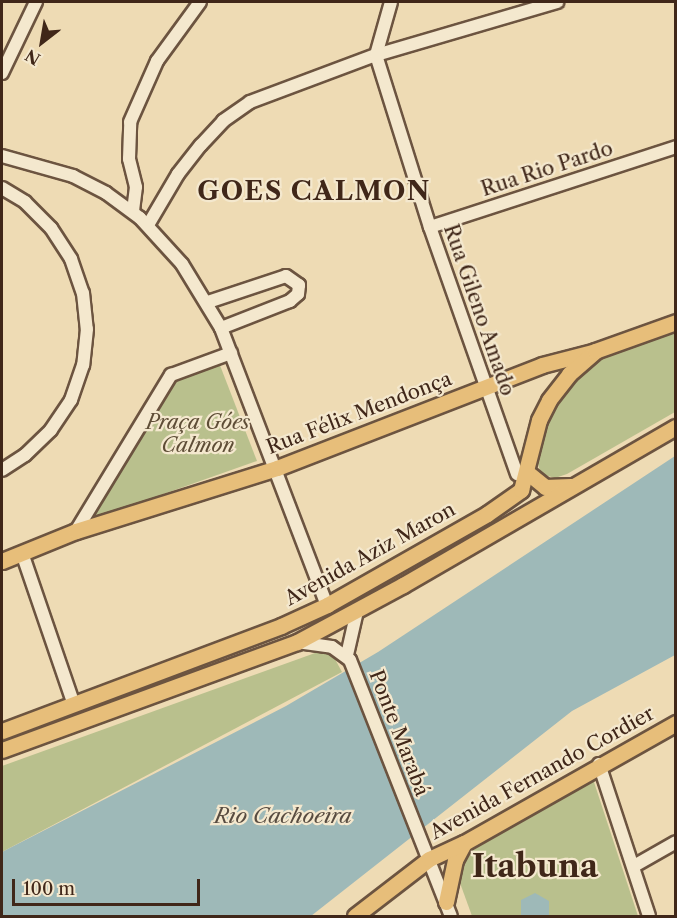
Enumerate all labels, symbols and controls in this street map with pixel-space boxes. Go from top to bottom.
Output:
north arrow [12,12,72,72]
text: N [22,45,44,70]
street label: Rua Rio Pardo [478,136,616,202]
district label: GOES CALMON [197,176,431,208]
street label: Rua Gileno Amado [438,221,520,399]
street label: Rua Félix Mendonça [263,367,455,459]
park label: Praça Góes Calmon [146,410,250,457]
street label: Avenida Aziz Maron [280,497,460,611]
street label: Ponte Marabá [364,667,434,799]
street label: Avenida Fernando Cordier [426,701,658,845]
water label: Rio Cachoeira [214,803,352,829]
district label: Itabuna [472,847,598,885]
scale bar [15,867,202,905]
text: 100 m [23,878,75,900]

